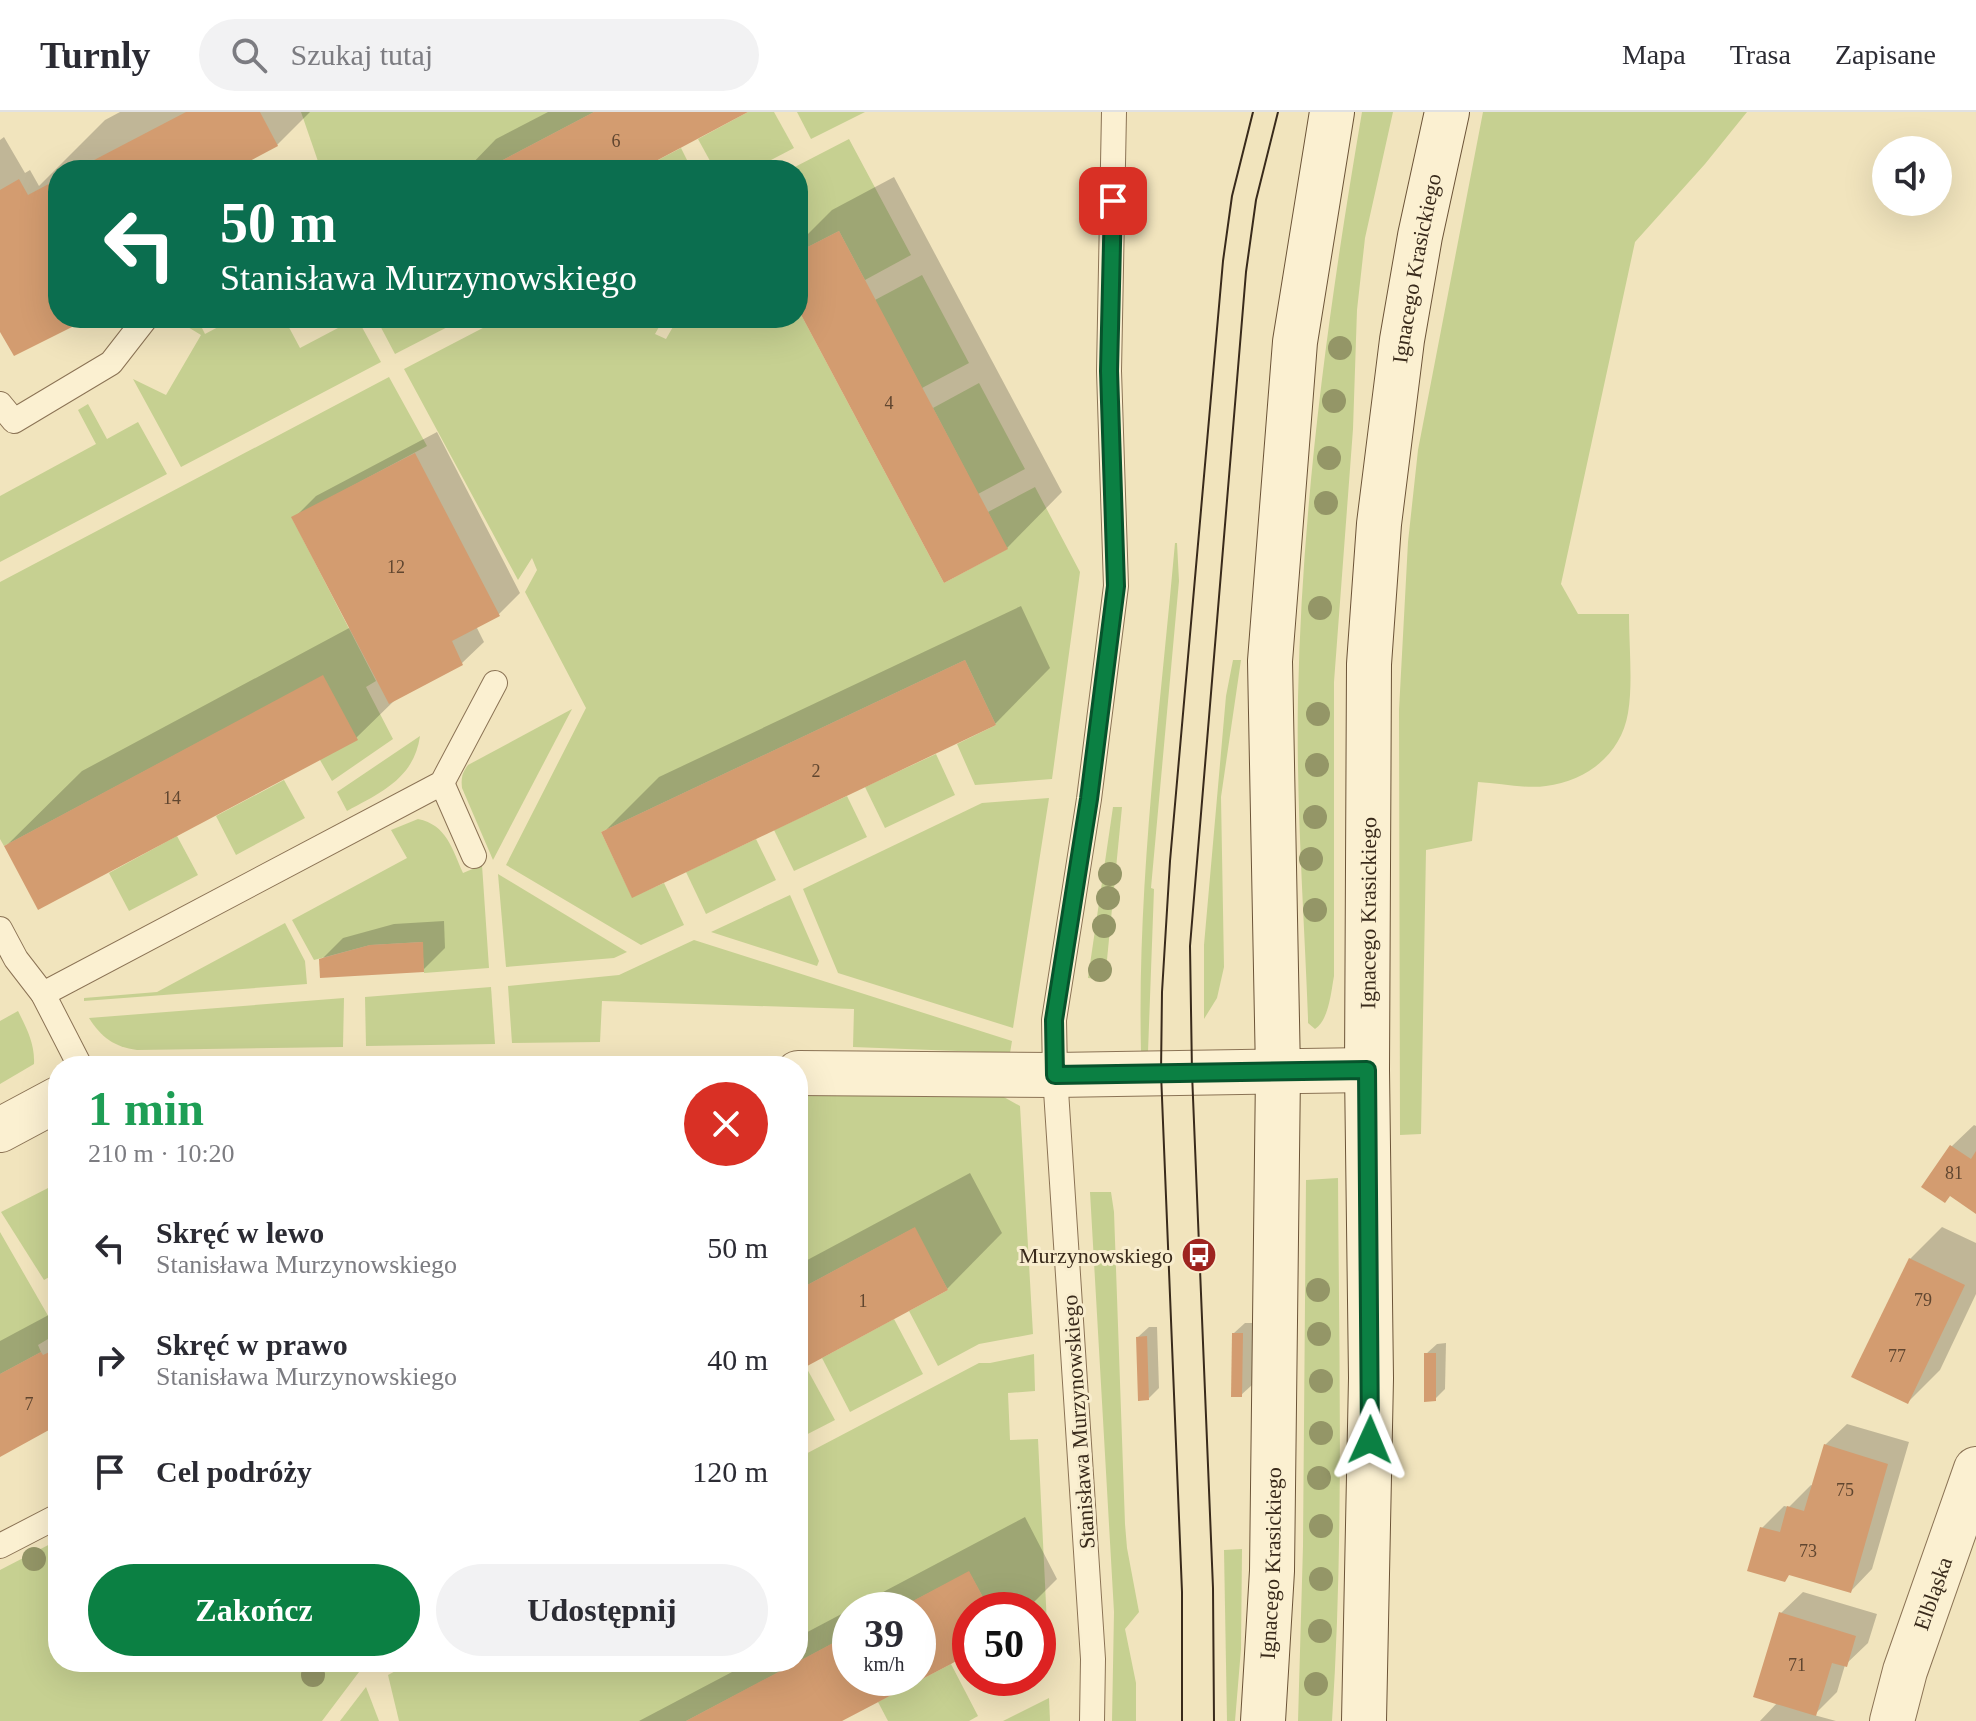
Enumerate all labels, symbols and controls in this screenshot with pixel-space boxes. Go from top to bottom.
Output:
search box [199,19,759,91]
icon: search [227,33,271,77]
text: Turnly [40,34,151,76]
text: Szukaj tutaj [291,38,433,71]
text: Mapa [1622,39,1686,70]
text: Trasa [1730,39,1791,70]
text: Zapisane [1835,39,1936,70]
house number: 6 [612,131,621,151]
map controls [1872,136,1952,216]
button: sound [1872,136,1952,216]
pin [1079,167,1147,235]
street label: Ignacego Krasickiego [1387,171,1446,365]
icon: arrive [1091,179,1135,223]
icon: left [88,192,192,296]
text: 50 m [220,192,337,254]
text: Stanisława Murzynowskiego [220,258,637,298]
house number: 4 [885,393,894,413]
house number: 12 [387,557,405,577]
house number: 2 [812,761,821,781]
house number: 14 [163,788,181,808]
street label: Ignacego Krasickiego [1355,817,1381,1009]
text: 1 min [88,1082,204,1135]
button: close [684,1082,768,1166]
text: 210 m · 10:20 [88,1139,235,1168]
house number: 81 [1945,1163,1963,1183]
text: Skręć w lewo [156,1216,324,1249]
icon: left [88,1226,132,1270]
text: 50 m [707,1231,768,1264]
bus stop icon: Murzynowskiego [1180,1236,1218,1274]
place label: Murzynowskiego [1019,1243,1173,1268]
text: Stanisława Murzynowskiego [156,1250,457,1279]
house number: 79 [1914,1290,1932,1310]
house number: 1 [859,1291,868,1311]
street label: Stanisława Murzynowskiego [1057,1294,1100,1550]
text: Skręć w prawo [156,1328,348,1361]
icon: right [88,1338,132,1382]
text: 40 m [707,1343,768,1376]
house number: 77 [1888,1346,1906,1366]
text: Stanisława Murzynowskiego [156,1362,457,1391]
house number: 7 [25,1394,34,1414]
position arrow [1328,1398,1412,1482]
icon: arrive [88,1450,132,1494]
text: Cel podróży [156,1455,312,1488]
text: 120 m [692,1455,768,1488]
street label: Ignacego Krasickiego [1255,1467,1286,1660]
house number: 75 [1836,1480,1854,1500]
house number: 73 [1799,1541,1817,1561]
street label: Elbląska [1908,1553,1957,1633]
button: Zakończ [88,1564,420,1656]
button: Udostępnij [436,1564,768,1656]
speed limit sign: 50 [952,1592,1056,1696]
text: 39 [864,1611,904,1656]
text: km/h [863,1653,905,1675]
house number: 71 [1788,1655,1806,1675]

